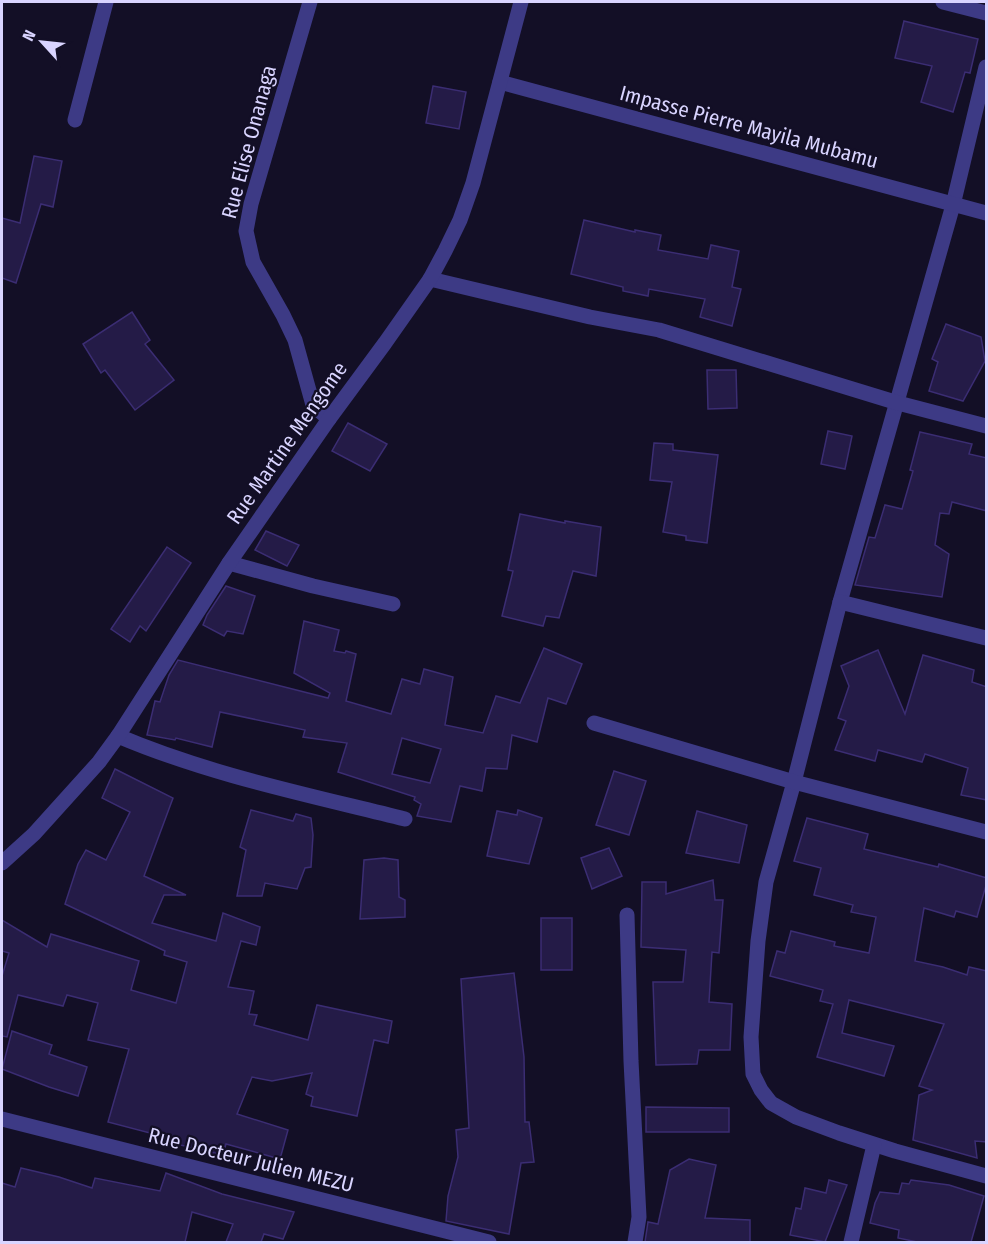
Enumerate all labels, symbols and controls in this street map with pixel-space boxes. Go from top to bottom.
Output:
north arrow [12,12,72,72]
text: N [18,27,40,44]
street label: Rue Elise Onanaga [216,62,282,222]
street label: Impasse Pierre Mayila Mubamu [617,80,881,174]
street label: Rue Martine Mengome [221,357,353,529]
street label: Rue Docteur Julien MEZU [146,1122,356,1198]

